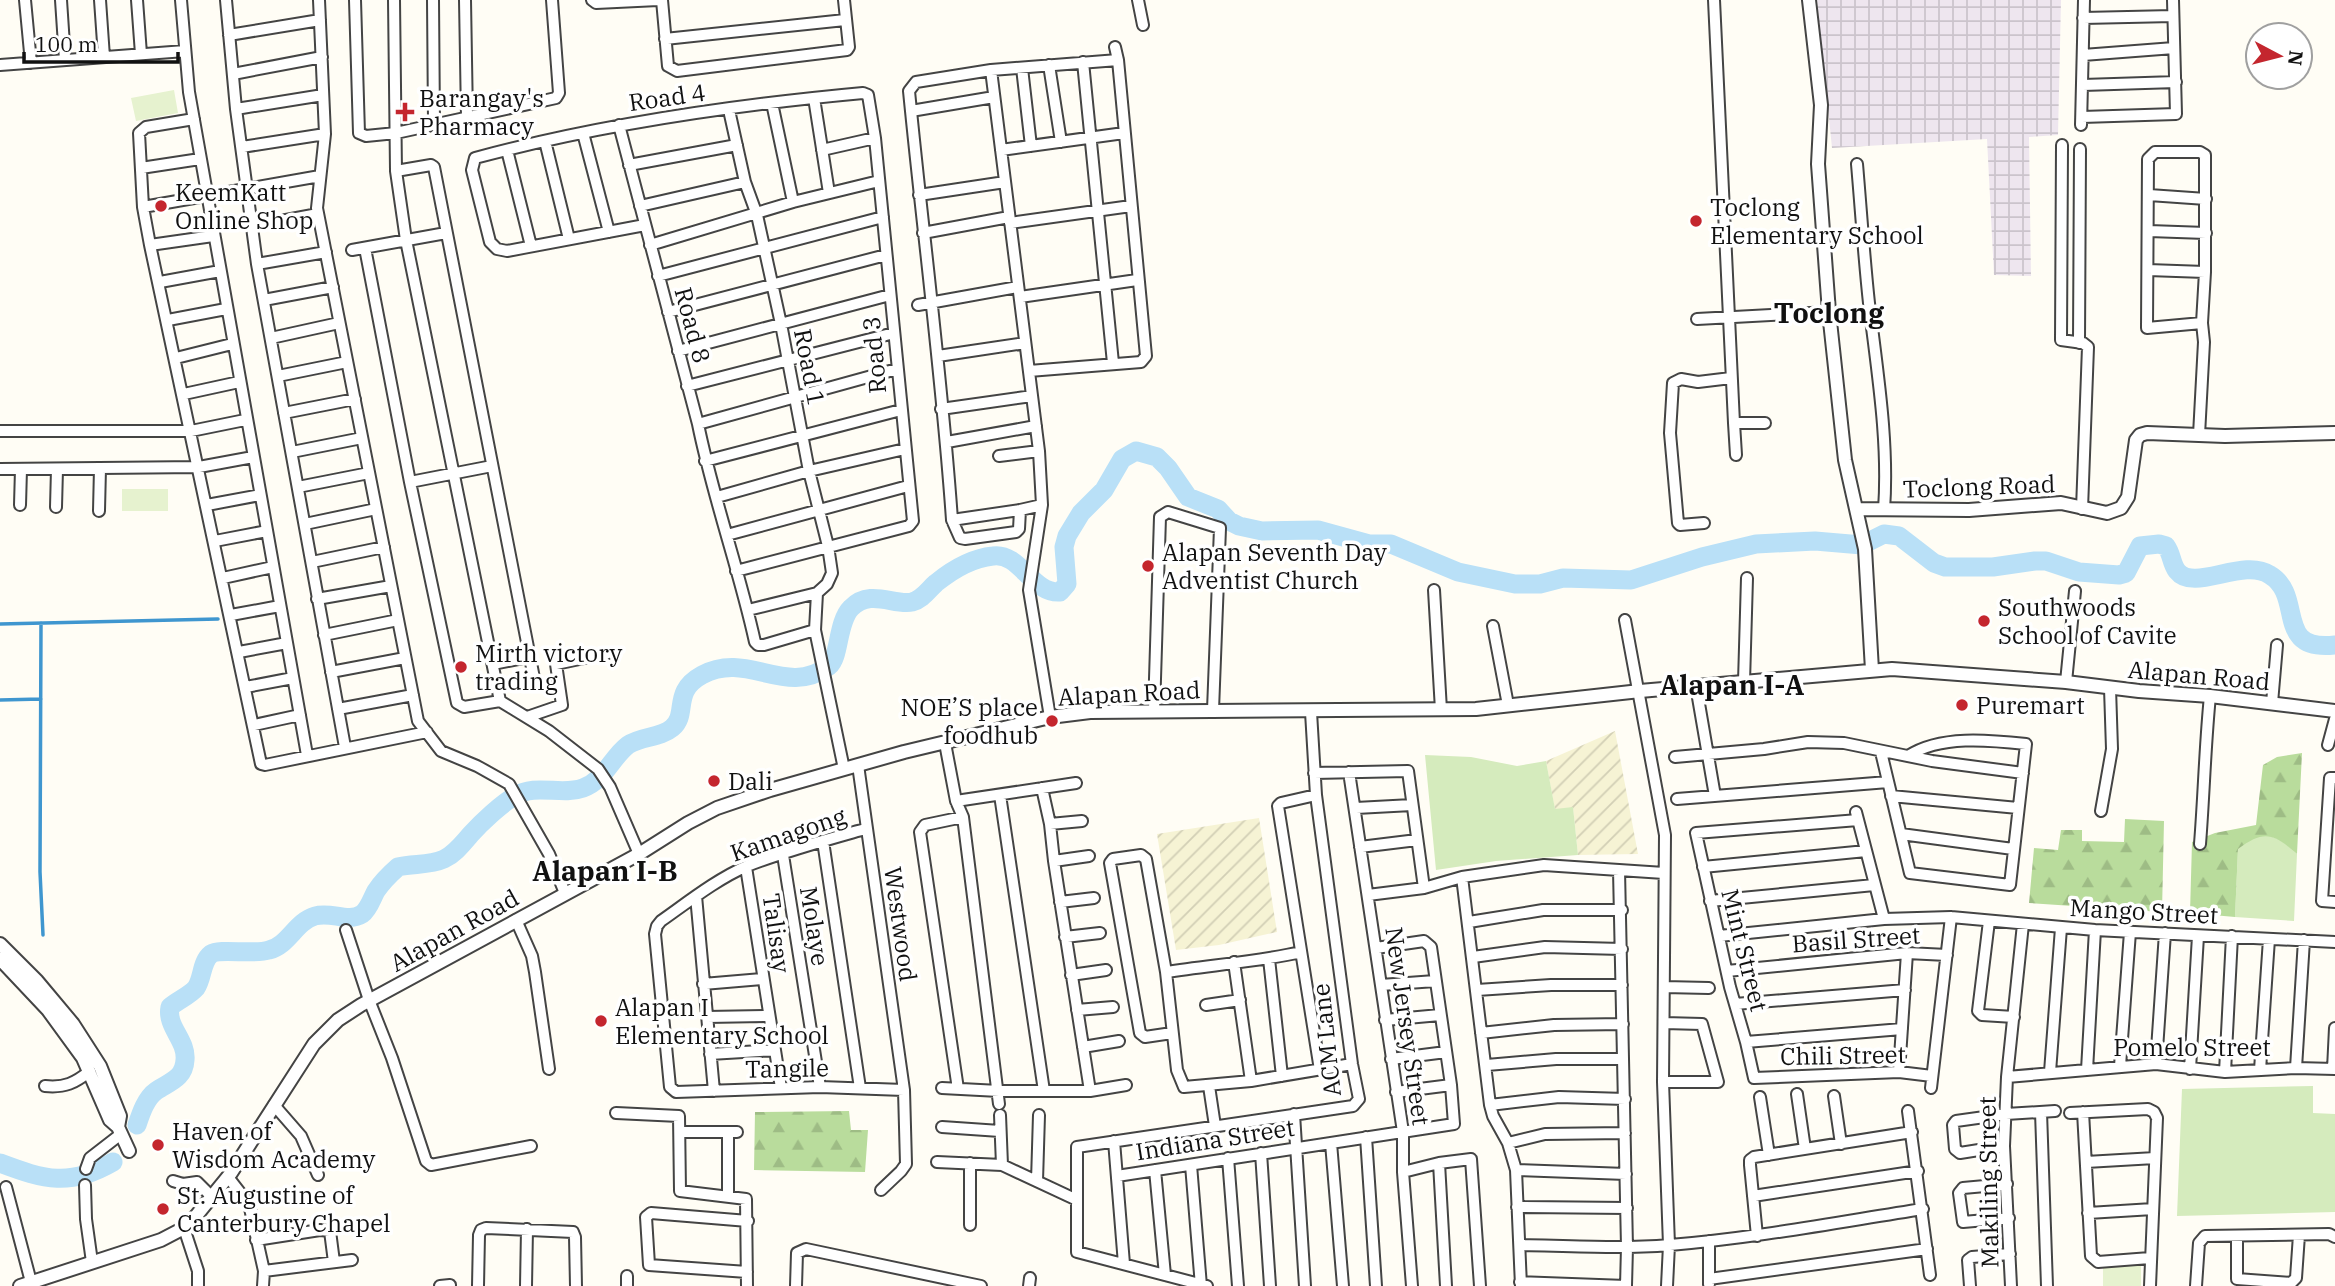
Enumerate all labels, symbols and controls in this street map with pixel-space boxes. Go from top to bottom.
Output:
scale bar [24,21,178,65]
north arrow [2244,21,2314,91]
text: 100 m [35,30,98,58]
text: N [2283,49,2309,67]
street label: Road 4 [627,76,707,118]
place label: Barangay's Pharmacy [419,82,544,142]
marker: Barangay's Pharmacy [397,104,413,120]
place label: KeemKatt Online Shop [175,176,313,236]
place label: Toclong Elementary School [1710,191,1924,251]
marker: KeemKatt Online Shop [153,198,169,214]
marker: Toclong Elementary School [1688,213,1704,229]
street label: Road 8 [668,284,718,366]
district label: Toclong [1774,294,1885,331]
street label: Road 3 [855,315,893,395]
street label: Road 1 [787,326,833,408]
street label: Toclong Road [1902,467,2056,505]
place label: Alapan Seventh Day Adventist Church [1162,536,1387,596]
marker: Alapan Seventh Day Adventist Church [1140,558,1156,574]
place label: Southwoods School of Cavite [1998,591,2177,651]
marker: Southwoods School of Cavite [1976,613,1992,629]
place label: Mirth victory trading [475,637,622,697]
street label: Alapan Road [2127,653,2271,697]
marker: Mirth victory trading [453,659,469,675]
district label: Alapan I-A [1660,666,1805,703]
street label: Alapan Road [1057,673,1201,713]
place label: Puremart [1976,689,2085,721]
place label: NOE’S place foodhub [901,691,1038,751]
marker: Puremart [1954,697,1970,713]
marker: NOE’S place foodhub [1044,713,1060,729]
place label: Dali [728,765,773,797]
marker: Dali [706,773,722,789]
street label: Kamagong [726,799,850,869]
district label: Alapan I-B [532,852,678,889]
street label: Westwood [877,865,925,983]
street label: Alapan Road [384,881,524,979]
street label: Molaye [793,884,837,968]
street label: Mint Street [1714,885,1776,1015]
street label: Talisay [756,891,798,975]
street label: Mango Street [2069,891,2219,931]
street label: Basil Street [1791,919,1921,959]
street label: New Jersey Street [1378,925,1438,1127]
street label: ACM Lane [1304,982,1348,1098]
place label: Alapan I Elementary School [615,991,829,1051]
marker: Alapan I Elementary School [593,1013,609,1029]
street label: Pomelo Street [2113,1031,2271,1063]
street label: Chili Street [1780,1038,1906,1072]
street label: Tangile [745,1051,829,1085]
street label: Makiling Street [1971,1096,2005,1268]
street label: Indiana Street [1133,1111,1297,1167]
place label: Haven of Wisdom Academy [172,1115,375,1175]
marker: Haven of Wisdom Academy [150,1137,166,1153]
place label: St. Augustine of Canterbury Chapel [177,1179,390,1239]
marker: St. Augustine of Canterbury Chapel [155,1201,171,1217]

